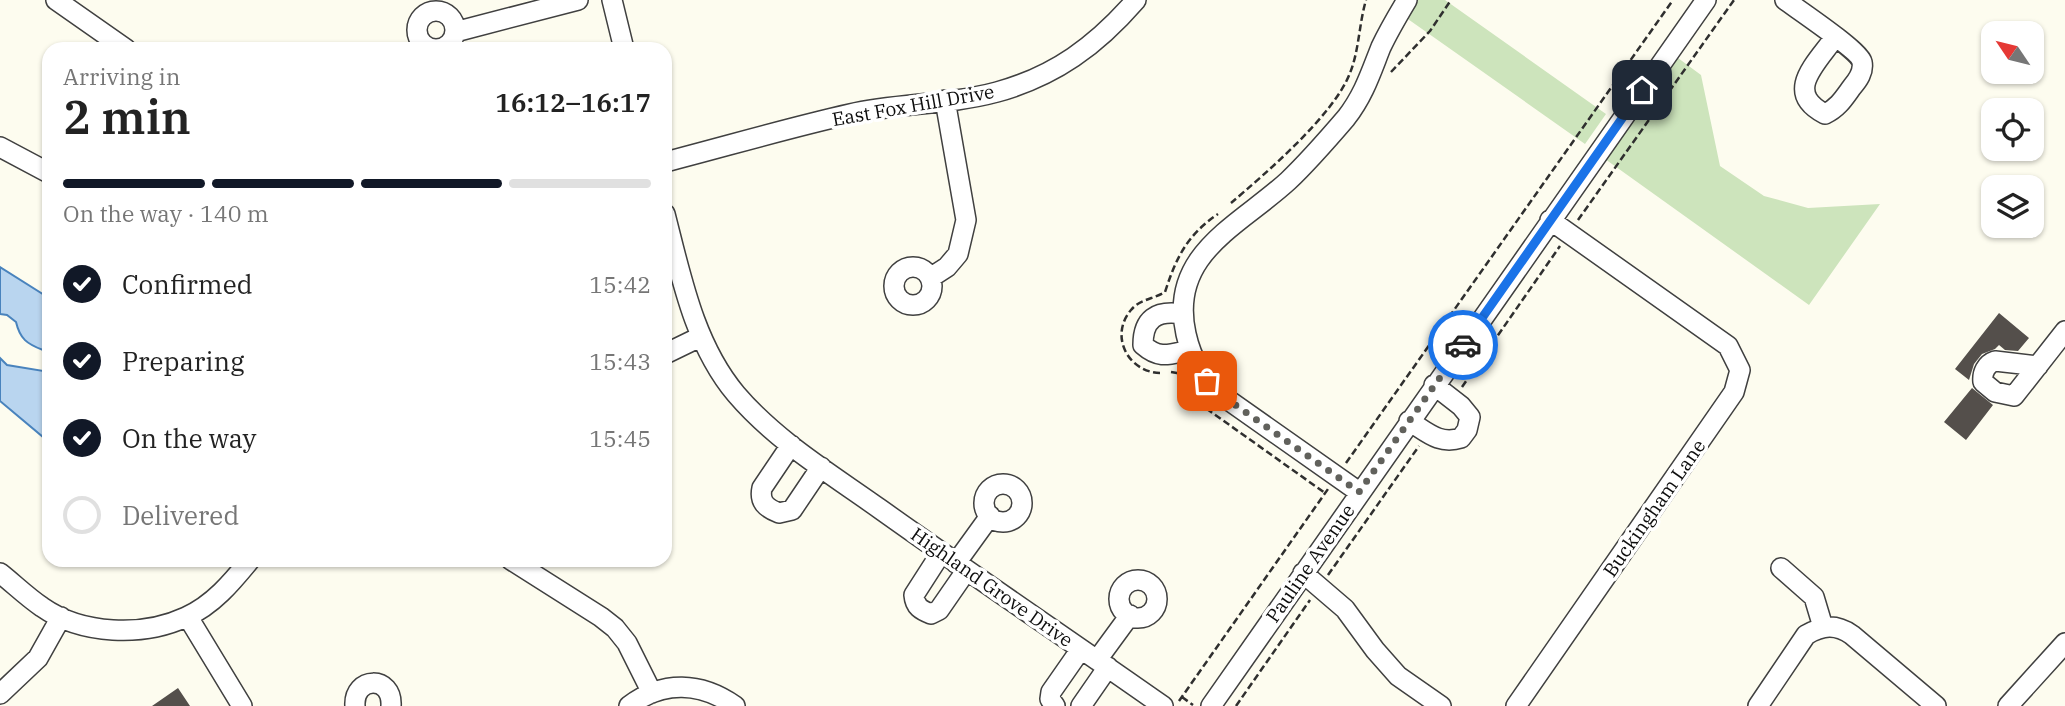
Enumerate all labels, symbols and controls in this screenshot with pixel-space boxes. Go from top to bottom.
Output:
north arrow [1981,21,2044,84]
map controls [1981,21,2044,238]
pin [1612,60,1672,120]
text: Arriving in [63,61,180,91]
icon: home [1623,71,1661,109]
street label: East Fox Hill Drive [830,79,996,131]
text: 16:12–16:17 [495,85,651,119]
text: 2 min [63,87,191,147]
button: locate [1981,98,2044,161]
button: layers [1981,175,2044,238]
text: On the way · 140 m [63,198,269,228]
icon: check [63,265,101,303]
text: Confirmed [122,267,253,301]
text: 15:42 [589,269,651,299]
courier [1428,310,1498,380]
icon: car [1444,326,1482,364]
icon: check [63,342,101,380]
text: Preparing [122,344,244,378]
text: 15:43 [589,346,651,376]
pin [1177,351,1237,411]
icon: bag [1188,362,1226,400]
icon: check [63,419,101,457]
text: On the way [122,421,256,455]
text: 15:45 [589,423,651,453]
street label: Buckingham Lane [1598,435,1710,581]
text: Delivered [122,498,239,532]
street label: Pauline Avenue [1260,499,1360,627]
street label: Highland Grove Drive [906,522,1078,652]

